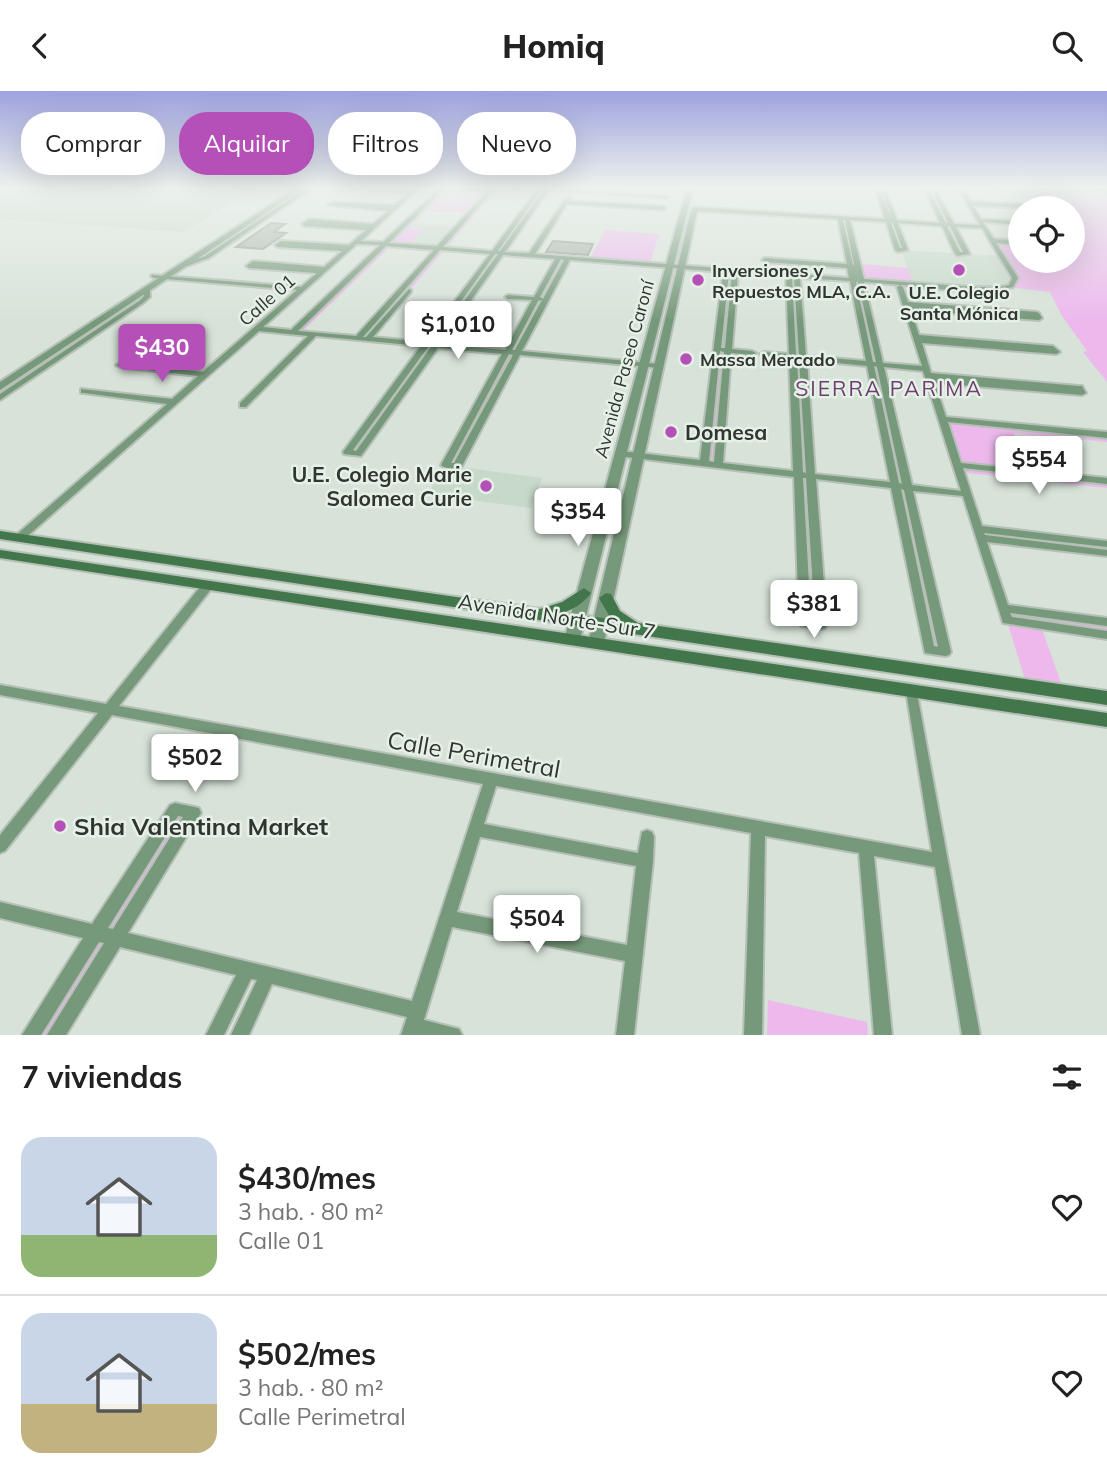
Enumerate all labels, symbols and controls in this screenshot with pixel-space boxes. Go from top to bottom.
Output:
text: Homiq [502,26,605,66]
icon: back [21,27,59,65]
icon: search [1048,27,1086,65]
chip: Comprar [21,112,165,175]
chip: Alquilar [179,112,314,175]
chip: Filtros [328,112,443,175]
chip: Nuevo [457,112,576,175]
map controls [1008,196,1085,273]
button: locate [1008,196,1085,273]
place label: Inversiones y Repuestos MLA, C.A. [712,259,891,303]
marker: U.E. Colegio Santa Mónica [951,262,967,278]
street label: Calle 01 [234,269,300,331]
marker: Inversiones y Repuestos MLA, C.A. [690,272,706,288]
street label: Avenida Paseo Caroní [589,276,659,460]
place label: U.E. Colegio Santa Mónica [900,281,1018,325]
pin: $1,010 [401,301,515,361]
text: $1,010 [421,309,495,338]
pin: $430 [121,324,203,384]
text: $430 [134,332,190,361]
place label: Massa Mercado [700,348,835,371]
marker: Massa Mercado [678,351,694,367]
district label: SIERRA PARIMA [795,375,983,401]
place label: Domesa [685,419,767,445]
marker: Domesa [663,424,679,440]
pin: $554 [998,437,1080,496]
text: $554 [1011,444,1067,473]
place label: U.E. Colegio Marie Salomea Curie [292,461,472,511]
marker: U.E. Colegio Marie Salomea Curie [478,478,494,494]
pin: $354 [537,489,619,548]
text: $354 [550,496,606,525]
pin: $381 [773,581,855,640]
street label: Avenida Norte-Sur 7 [456,588,658,644]
text: $381 [786,588,842,617]
street label: Calle Perimetral [385,724,563,784]
pin: $502 [154,735,236,794]
text: $502 [167,742,223,771]
place label: Shia Valentina Market [74,811,328,841]
marker: Shia Valentina Market [52,818,68,834]
pin: $504 [496,895,578,955]
text: $504 [509,903,565,932]
text: 7 viviendas [21,1058,182,1096]
icon: filters [1048,1058,1086,1096]
text: $430/mes [238,1159,376,1197]
icon: home [77,1165,161,1249]
icon: heart [1048,1188,1086,1226]
text: 3 hab. · 80 m² [238,1197,383,1226]
text: Calle 01 [238,1226,324,1255]
text: $502/mes [238,1335,376,1373]
icon: home [77,1341,161,1425]
icon: heart [1048,1364,1086,1402]
text: 3 hab. · 80 m² [238,1373,383,1402]
text: Calle Perimetral [238,1402,406,1431]

